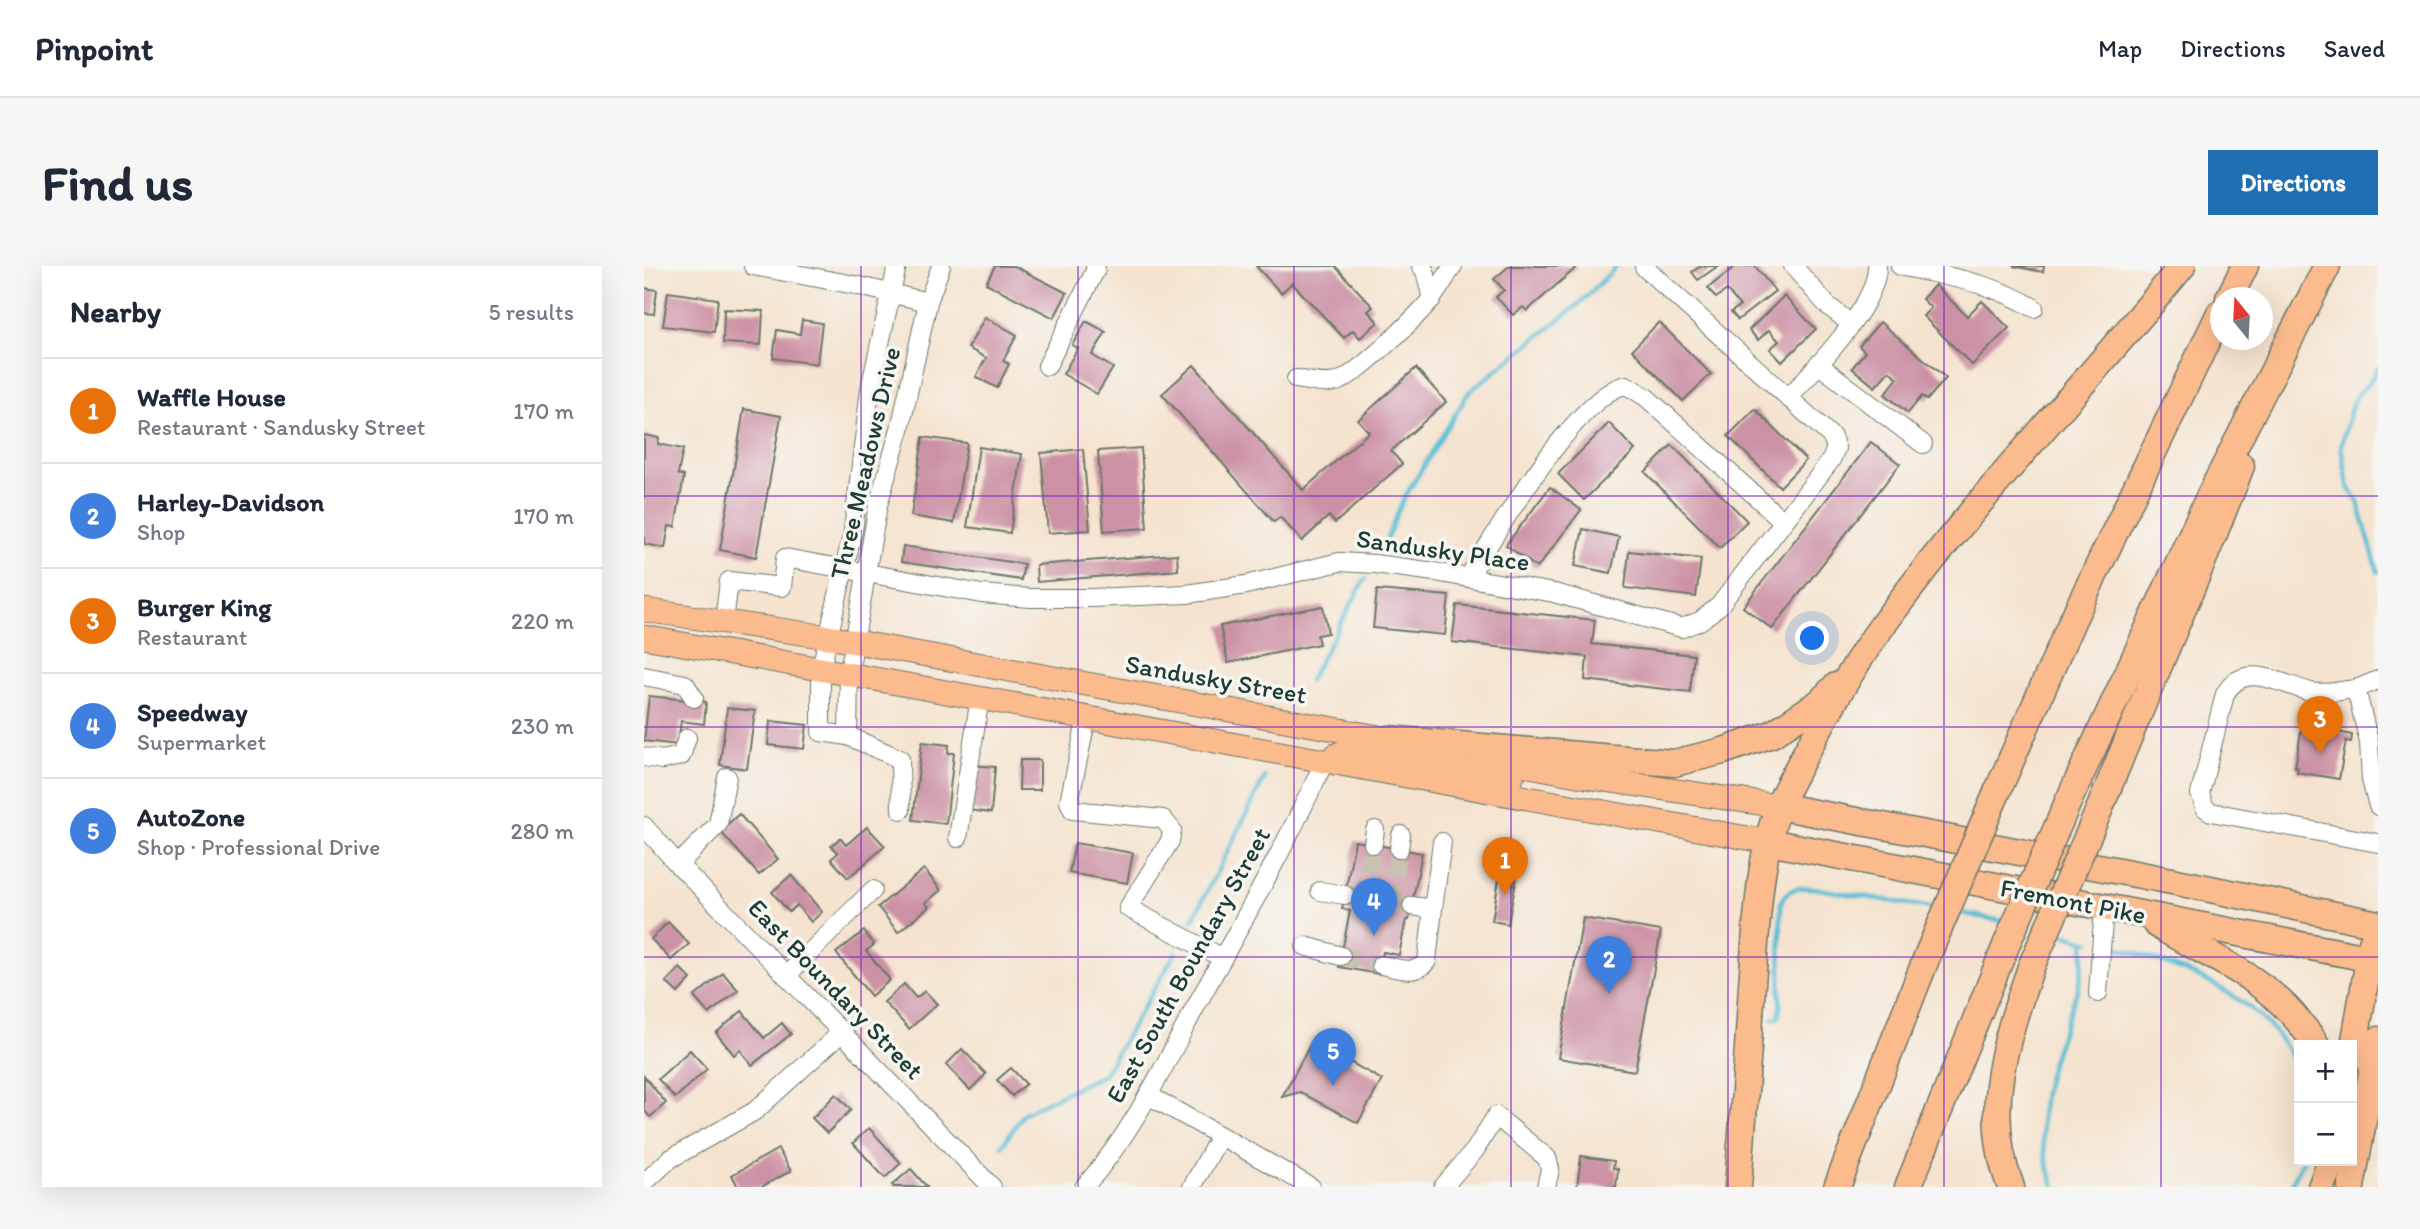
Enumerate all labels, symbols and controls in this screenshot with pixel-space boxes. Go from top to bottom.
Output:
text: Pinpoint [35,29,153,68]
text: Map [2098,34,2142,63]
text: Directions [2180,34,2286,63]
text: Saved [2324,34,2385,63]
button: Directions [2208,150,2378,215]
text: Find us [42,153,193,212]
north arrow [2210,287,2273,350]
text: Nearby [70,293,161,330]
text: 5 results [488,298,574,326]
street label: Three Meadows Drive [823,344,907,582]
text: Waffle House [137,381,286,413]
text: 1 [88,397,98,425]
text: 170 m [513,397,574,425]
text: Restaurant · Sandusky Street [137,413,425,441]
text: Harley-Davidson [137,486,324,518]
text: 2 [87,502,99,530]
text: 170 m [513,502,574,530]
text: Shop [137,518,185,546]
street label: Sandusky Place [1354,522,1532,578]
text: Burger King [137,591,271,623]
text: 3 [87,607,99,635]
text: 220 m [511,607,574,635]
your location [1795,621,1829,655]
text: Restaurant [137,623,247,651]
street label: Sandusky Street [1123,647,1309,711]
text: Speedway [137,696,247,728]
pin: 3 [2297,696,2343,754]
text: 4 [86,712,100,740]
text: 230 m [511,712,574,740]
text: Supermarket [137,728,266,756]
text: AutoZone [137,801,245,833]
text: 5 [87,817,99,845]
text: 280 m [511,817,574,845]
street label: East South Boundary Street [1099,821,1277,1108]
text: Shop · Professional Drive [137,833,380,861]
pin: 1 [1482,837,1528,895]
street label: Fremont Pike [1998,871,2148,931]
pin: 4 [1351,878,1397,936]
street label: East Boundary Street [742,892,931,1086]
pin: 2 [1586,936,1632,994]
pin: 5 [1310,1028,1356,1086]
map controls [2294,1040,2357,1166]
button: + [2294,1040,2357,1103]
button: − [2294,1103,2357,1166]

